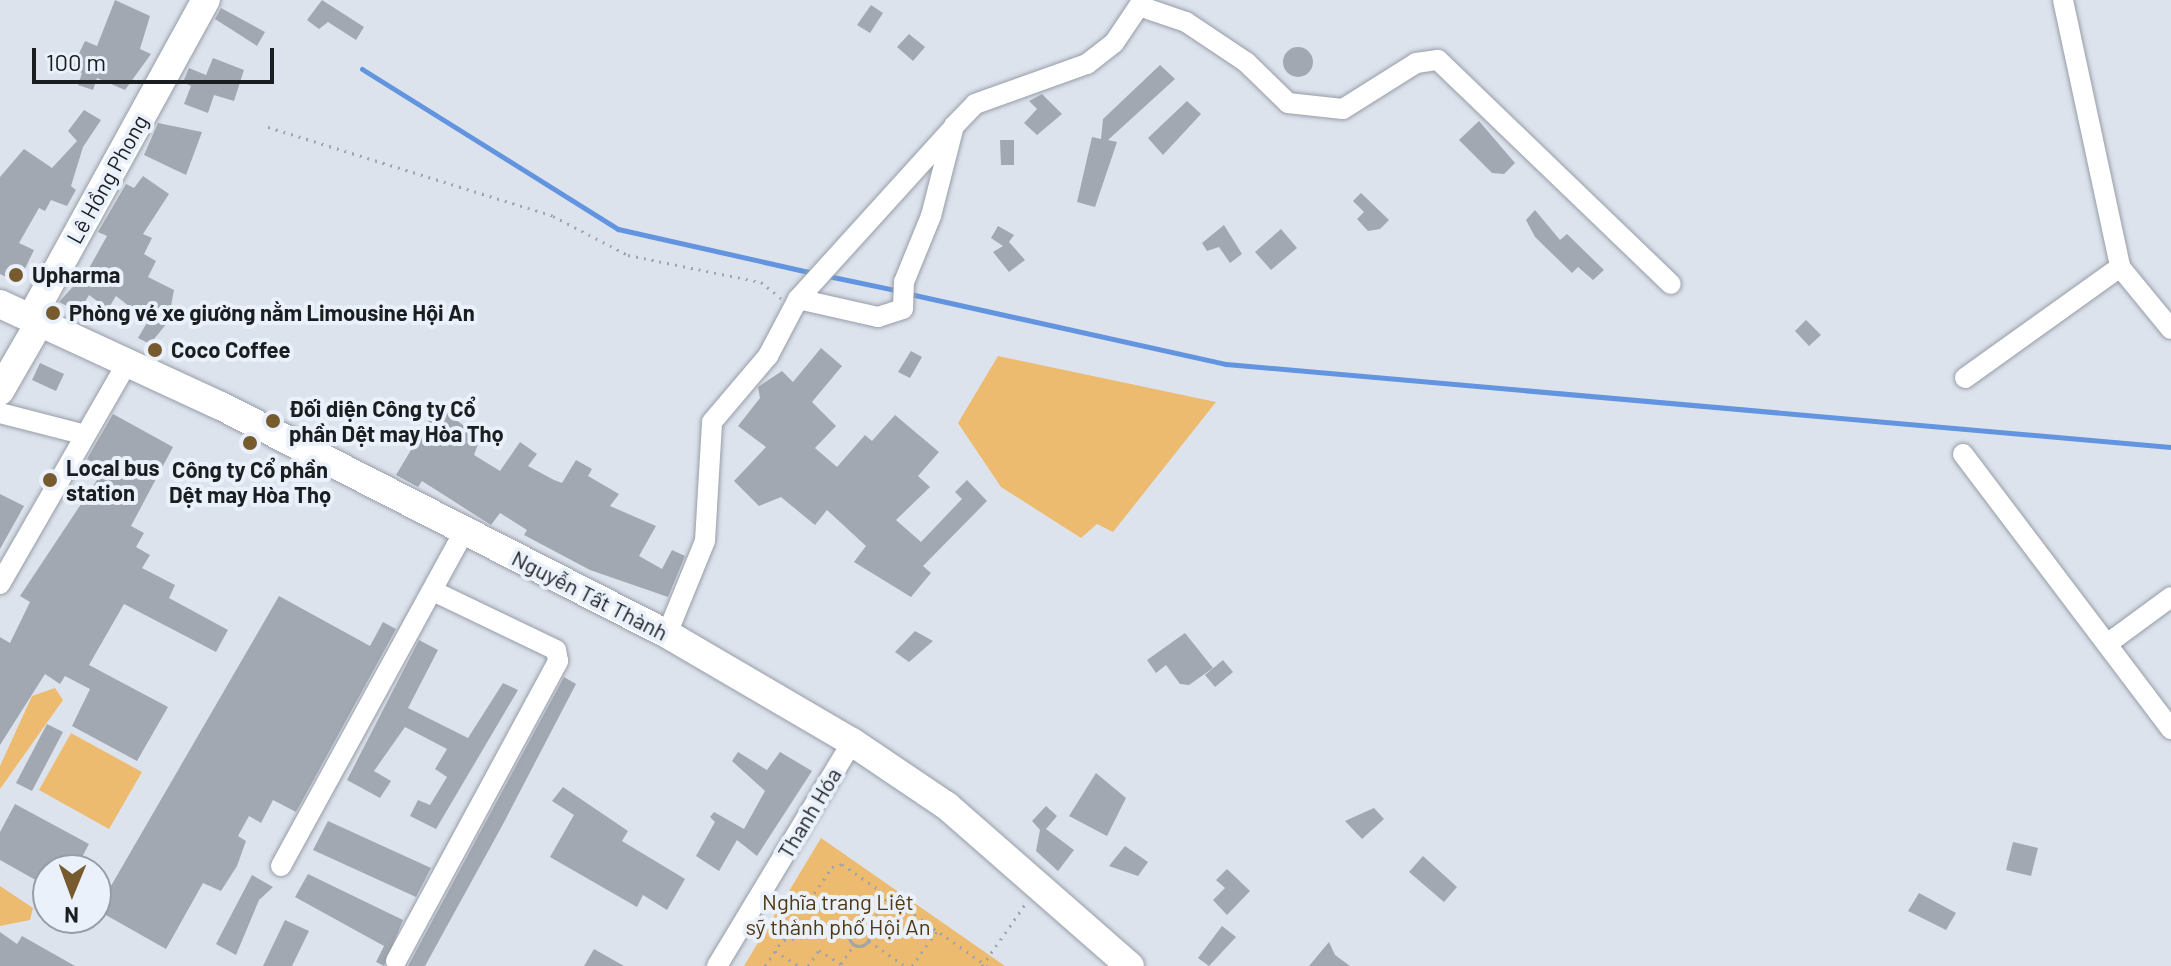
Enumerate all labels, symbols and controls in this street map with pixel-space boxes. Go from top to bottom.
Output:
scale bar [36,32,278,82]
text: 100 m [46,47,106,76]
street label: Lê Hồng Phong [61,110,153,248]
place label: Upharma [32,262,120,288]
marker: Upharma [7,266,25,284]
place label: Phòng vé xe giường nằm Limousine Hội An [69,300,475,326]
marker: Phòng vé xe giường nằm Limousine Hội An [44,304,62,322]
place label: Coco Coffee [171,337,291,363]
marker: Coco Coffee [146,341,164,359]
place label: Đối diện Công ty Cổ phần Dệt may Hòa Thọ [289,395,504,446]
marker: Đối diện Công ty Cổ phần Dệt may Hòa Thọ [264,412,282,430]
marker: Công ty Cổ phần Dệt may Hòa Thọ [241,434,259,452]
place label: Local bus station [66,454,160,506]
place label: Công ty Cổ phần Dệt may Hòa Thọ [169,456,331,508]
marker: Local bus station [41,471,59,489]
street label: Nguyễn Tất Thành [508,544,672,646]
street label: Thanh Hóa [772,763,846,863]
north arrow [32,854,112,934]
park label: Nghĩa trang Liệt sỹ thành phố Hội An [745,888,931,940]
text: N [64,903,79,929]

